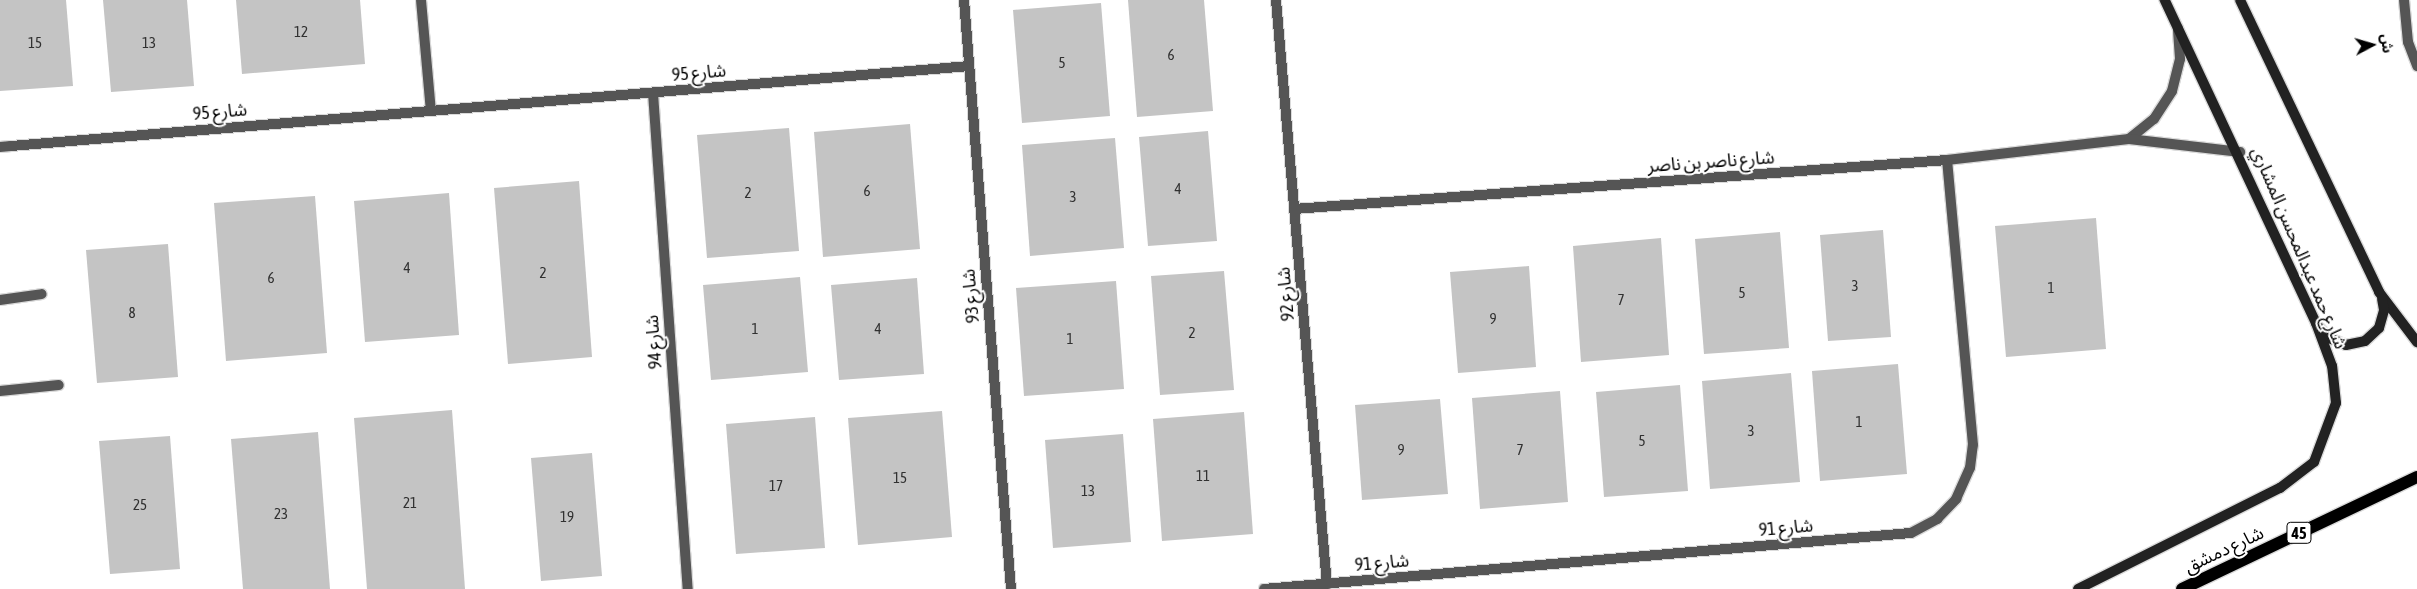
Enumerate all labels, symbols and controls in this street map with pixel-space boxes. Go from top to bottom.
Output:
north arrow [2347,20,2397,70]
house number: 12 [294,23,308,41]
text: ش [2378,33,2396,54]
house number: 15 [28,34,42,52]
house number: 13 [142,34,156,52]
house number: 6 [1167,46,1175,64]
house number: 5 [1058,54,1066,72]
street label: شارع 95 [671,60,727,86]
street label: شارع 95 [192,99,248,125]
street label: شارع حمد عبدالمحسن المشاري [2247,144,2351,352]
street label: شارع ناصر بن ناصر [1647,147,1775,177]
house number: 4 [1174,180,1182,198]
house number: 6 [863,182,871,200]
house number: 2 [744,184,752,202]
house number: 3 [1069,188,1077,206]
house number: 4 [403,259,411,277]
house number: 2 [539,264,547,282]
street label: شارع 92 [1273,266,1299,322]
street label: شارع 93 [958,268,984,324]
house number: 6 [267,269,275,287]
house number: 3 [1851,277,1859,295]
house number: 1 [2047,279,2055,297]
house number: 5 [1738,284,1746,302]
house number: 7 [1617,291,1625,309]
house number: 8 [128,304,136,322]
house number: 9 [1489,310,1497,328]
street label: شارع 94 [641,314,667,370]
house number: 1 [751,320,759,338]
house number: 4 [874,320,882,338]
house number: 2 [1188,324,1196,342]
house number: 1 [1066,330,1074,348]
house number: 1 [1855,413,1863,431]
house number: 3 [1747,422,1755,440]
house number: 5 [1638,432,1646,450]
house number: 9 [1397,441,1405,459]
house number: 7 [1516,441,1524,459]
house number: 11 [1196,467,1210,485]
house number: 15 [893,469,907,487]
house number: 17 [769,477,783,495]
house number: 13 [1081,482,1095,500]
house number: 21 [403,494,417,512]
house number: 25 [133,496,147,514]
house number: 23 [274,505,288,523]
house number: 19 [560,508,574,526]
street label: شارع 91 [1758,515,1814,541]
road number: 45 [2285,520,2313,546]
street label: شارع دمشق [2181,522,2267,578]
street label: شارع 91 [1354,550,1410,576]

